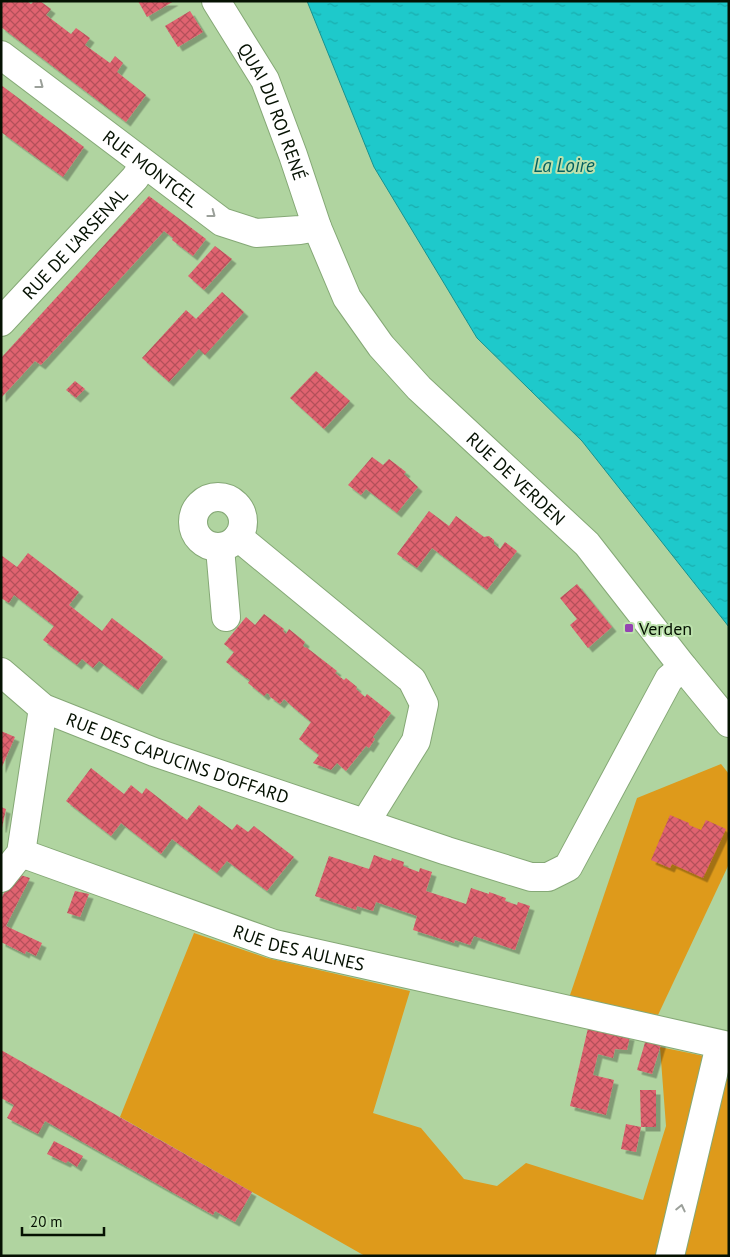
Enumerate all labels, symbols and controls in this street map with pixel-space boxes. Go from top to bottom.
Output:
street label: QUAI DU ROI RENÉ [233,39,312,183]
one-way arrow [34,79,44,88]
street label: RUE MONTCEL [99,125,203,212]
water label: La Loire [533,153,595,177]
street label: RUE DE L'ARSENAL [17,182,132,304]
one-way arrow [206,208,216,217]
street label: RUE DE VERDEN [462,427,570,530]
place label: Verden [638,617,692,640]
marker: Verden [623,622,635,634]
street label: RUE DES CAPUCINS D'OFFARD [63,707,292,808]
street label: RUE DES AULNES [230,919,367,975]
scale bar [22,1204,105,1236]
one-way arrow [675,1204,686,1213]
text: 20 m [30,1212,63,1231]

